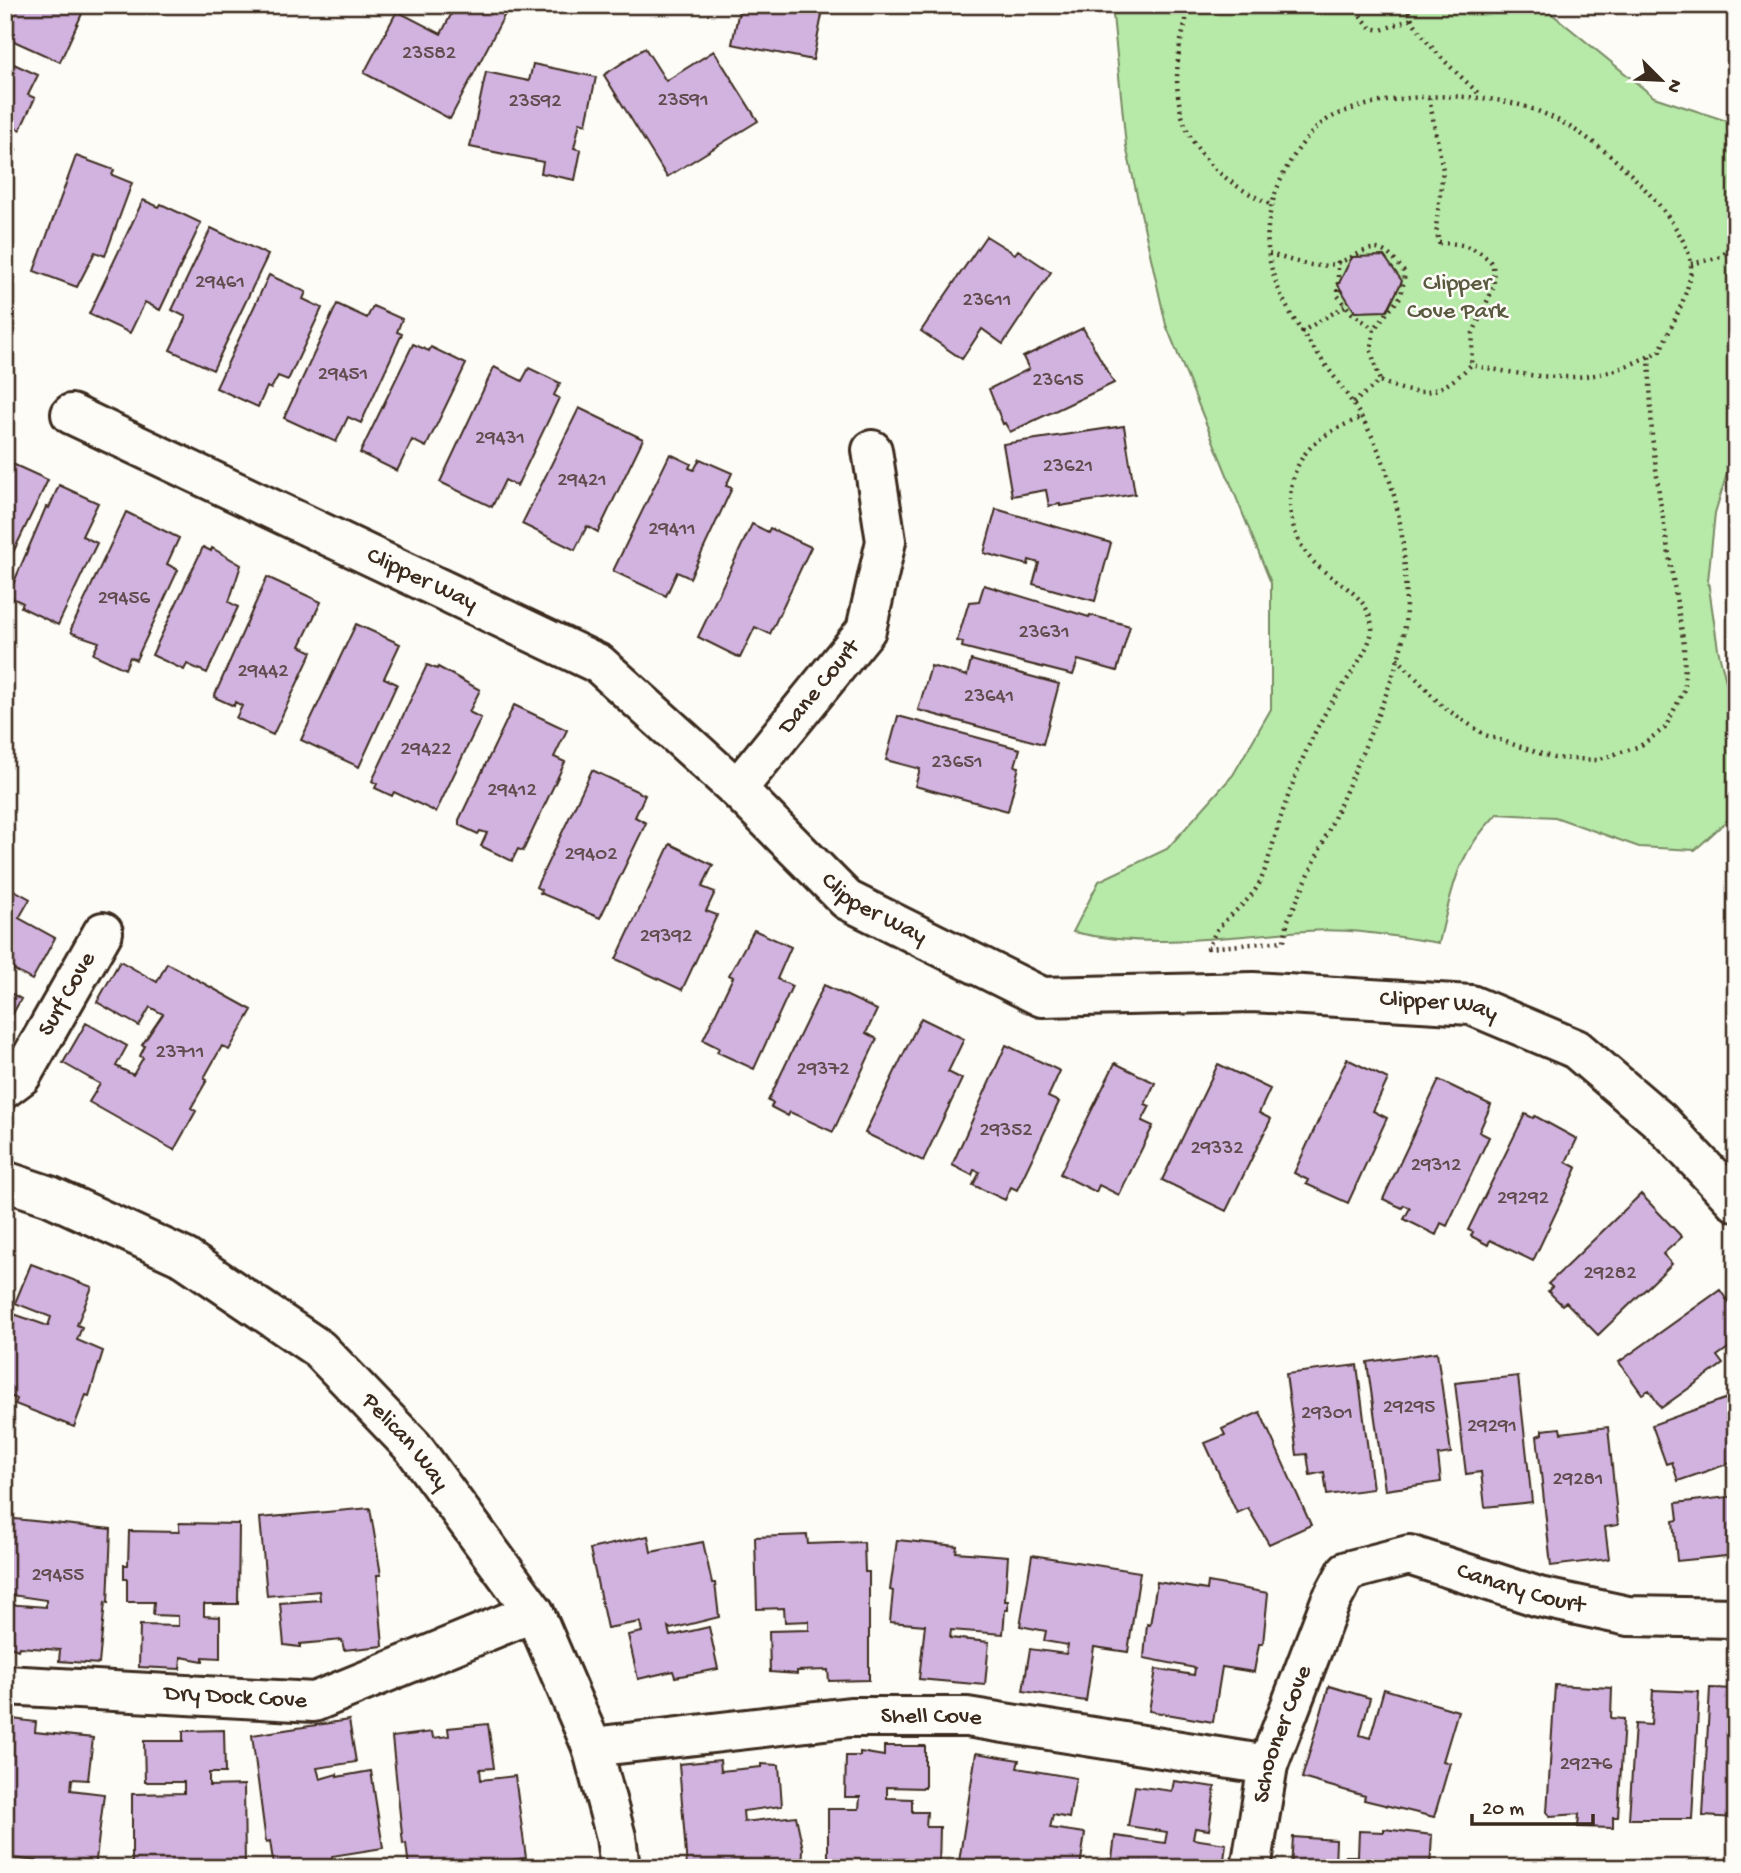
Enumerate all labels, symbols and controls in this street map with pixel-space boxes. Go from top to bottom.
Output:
house number: 23582 [402,42,456,67]
north arrow [1626,46,1696,116]
text: N [1660,75,1686,96]
house number: 23591 [657,89,709,114]
house number: 23592 [508,90,562,115]
park label: Clipper Cove Park [1407,270,1509,327]
house number: 29461 [195,271,245,296]
house number: 23611 [963,289,1011,314]
house number: 29451 [318,363,368,388]
house number: 23615 [1032,369,1084,394]
house number: 29431 [475,427,525,452]
house number: 23621 [1043,455,1093,480]
house number: 29421 [557,469,607,494]
house number: 29411 [648,518,696,543]
street label: Clipper Way [362,541,482,619]
house number: 29456 [98,587,151,612]
house number: 23631 [1018,621,1070,646]
street label: Dane Court [771,632,868,742]
house number: 29442 [238,660,288,685]
house number: 23641 [964,685,1014,710]
house number: 29422 [400,738,452,763]
house number: 23651 [931,751,983,776]
house number: 29412 [487,779,537,804]
house number: 29402 [565,843,617,868]
street label: Clipper Way [814,867,931,952]
house number: 29392 [640,925,692,950]
street label: Surf Cove [32,946,103,1042]
street label: Clipper Way [1379,985,1502,1029]
house number: 23711 [155,1041,205,1066]
house number: 29372 [797,1058,849,1083]
house number: 29352 [979,1119,1033,1144]
house number: 29332 [1191,1137,1243,1162]
house number: 29312 [1411,1154,1461,1179]
house number: 29292 [1497,1187,1549,1212]
house number: 29282 [1584,1262,1636,1287]
street label: Pelican Way [354,1387,455,1497]
house number: 29295 [1383,1396,1435,1421]
house number: 29301 [1301,1402,1353,1427]
house number: 29291 [1467,1415,1517,1440]
house number: 29281 [1552,1468,1604,1493]
street label: Canary Court [1453,1557,1589,1621]
house number: 29455 [32,1564,84,1589]
street label: Schooner Cove [1247,1661,1319,1805]
street label: Dry Dock Cove [162,1679,308,1716]
street label: Shell Cove [881,1703,985,1734]
house number: 29276 [1560,1753,1613,1778]
scale bar [1472,1782,1592,1826]
text: 20 m [1482,1798,1524,1823]

